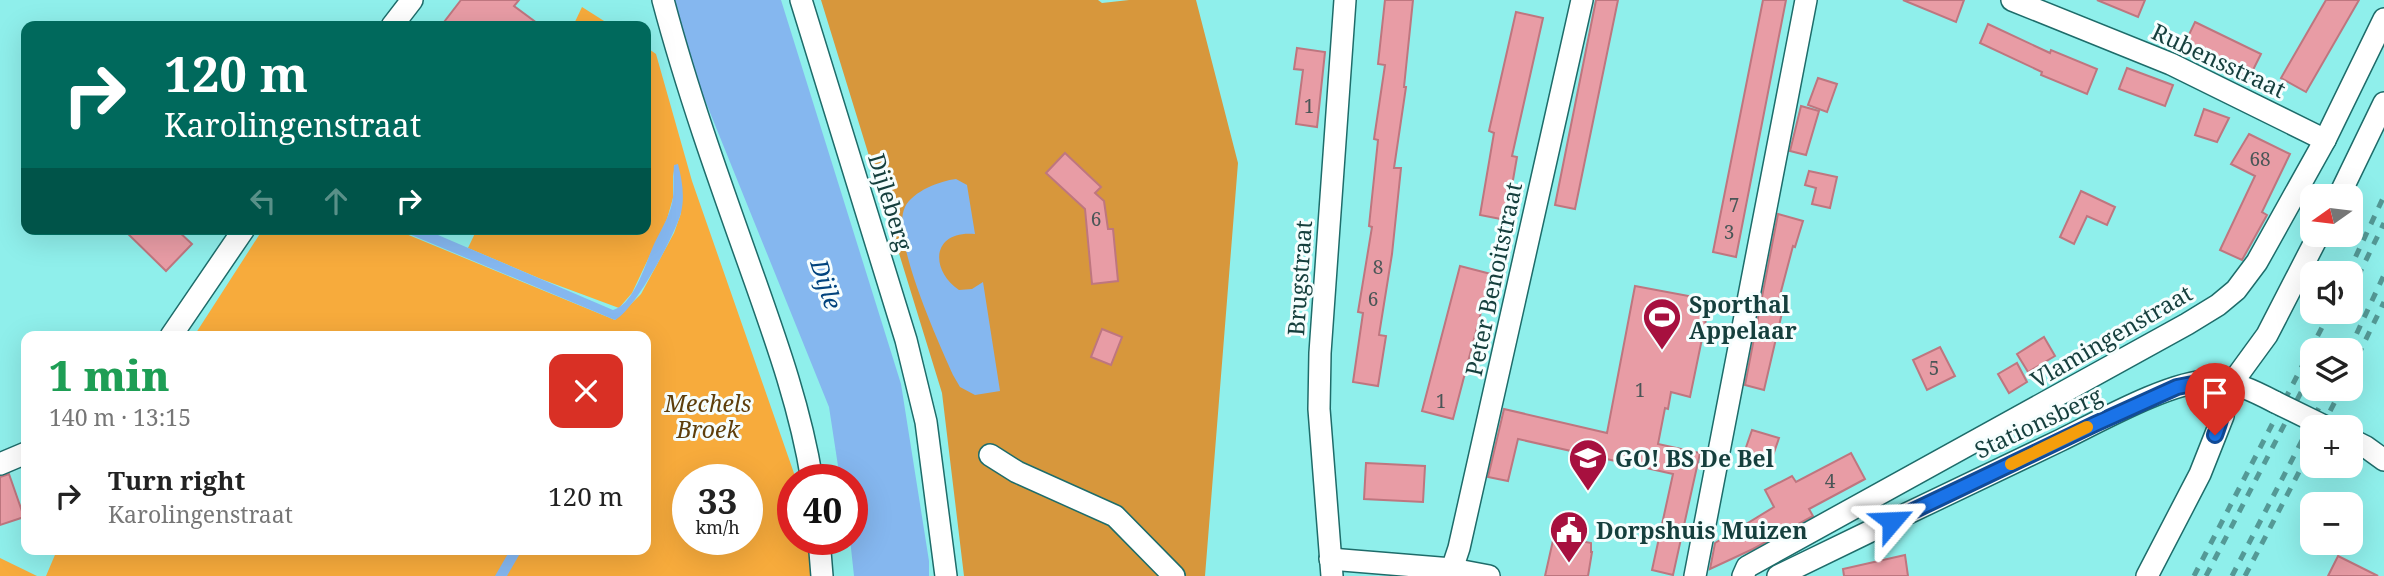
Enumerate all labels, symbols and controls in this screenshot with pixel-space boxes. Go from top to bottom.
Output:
street label: Rubensstraat [2147,15,2291,105]
text: 120 m [164,40,308,106]
icon: right [49,49,140,140]
house number: 1 [1304,93,1314,119]
text: Karolingenstraat [164,103,421,146]
house number: 68 [2249,146,2271,172]
street label: Dijleberg [861,149,921,255]
street label: Peter Benoitstraat [1457,179,1529,379]
icon: left [244,182,282,220]
icon: ahead [317,182,355,220]
icon: right [390,182,428,220]
north arrow [2300,184,2362,247]
map controls [2300,184,2363,555]
house number: 7 [1729,192,1739,218]
house number: 6 [1091,206,1101,232]
street label: Brugstraat [1279,219,1319,337]
house number: 3 [1724,219,1734,245]
water label: Dijle [803,254,851,313]
house number: 8 [1373,254,1383,280]
button: sound [2300,261,2363,324]
street label: Vlamingenstraat [2024,277,2198,395]
house number: 6 [1368,286,1378,312]
place label: Sporthal Appelaar [1689,288,1797,346]
sports icon: Sporthal Appelaar [1641,296,1683,351]
button: layers [2300,338,2363,401]
text: 1 min [49,346,170,403]
button: close [549,354,623,428]
house number: 5 [1929,355,1939,381]
pin [2185,363,2245,435]
icon: arrive [2196,374,2234,412]
house number: 1 [1635,377,1645,403]
street label: Stationsberg [1969,378,2107,465]
park label: Mechels Broek [664,387,752,445]
house number: 1 [1436,388,1446,414]
text: 140 m · 13:15 [49,401,191,433]
button: + [2300,415,2363,478]
school or university icon: GO! BS De Bel [1567,437,1609,492]
place label: GO! BS De Bel [1615,442,1774,474]
text: Turn right [108,462,245,498]
speed limit sign: 40 [777,464,868,555]
house number: 4 [1825,468,1836,494]
icon: right [49,477,87,515]
text: 33 [698,477,737,524]
text: 120 m [548,478,623,514]
position arrow [1855,484,1929,558]
button: − [2300,492,2363,555]
text: Karolingenstraat [108,498,293,530]
public building icon: Dorpshuis Muizen [1548,509,1590,564]
place label: Dorpshuis Muizen [1596,514,1808,546]
text: km/h [695,515,740,539]

